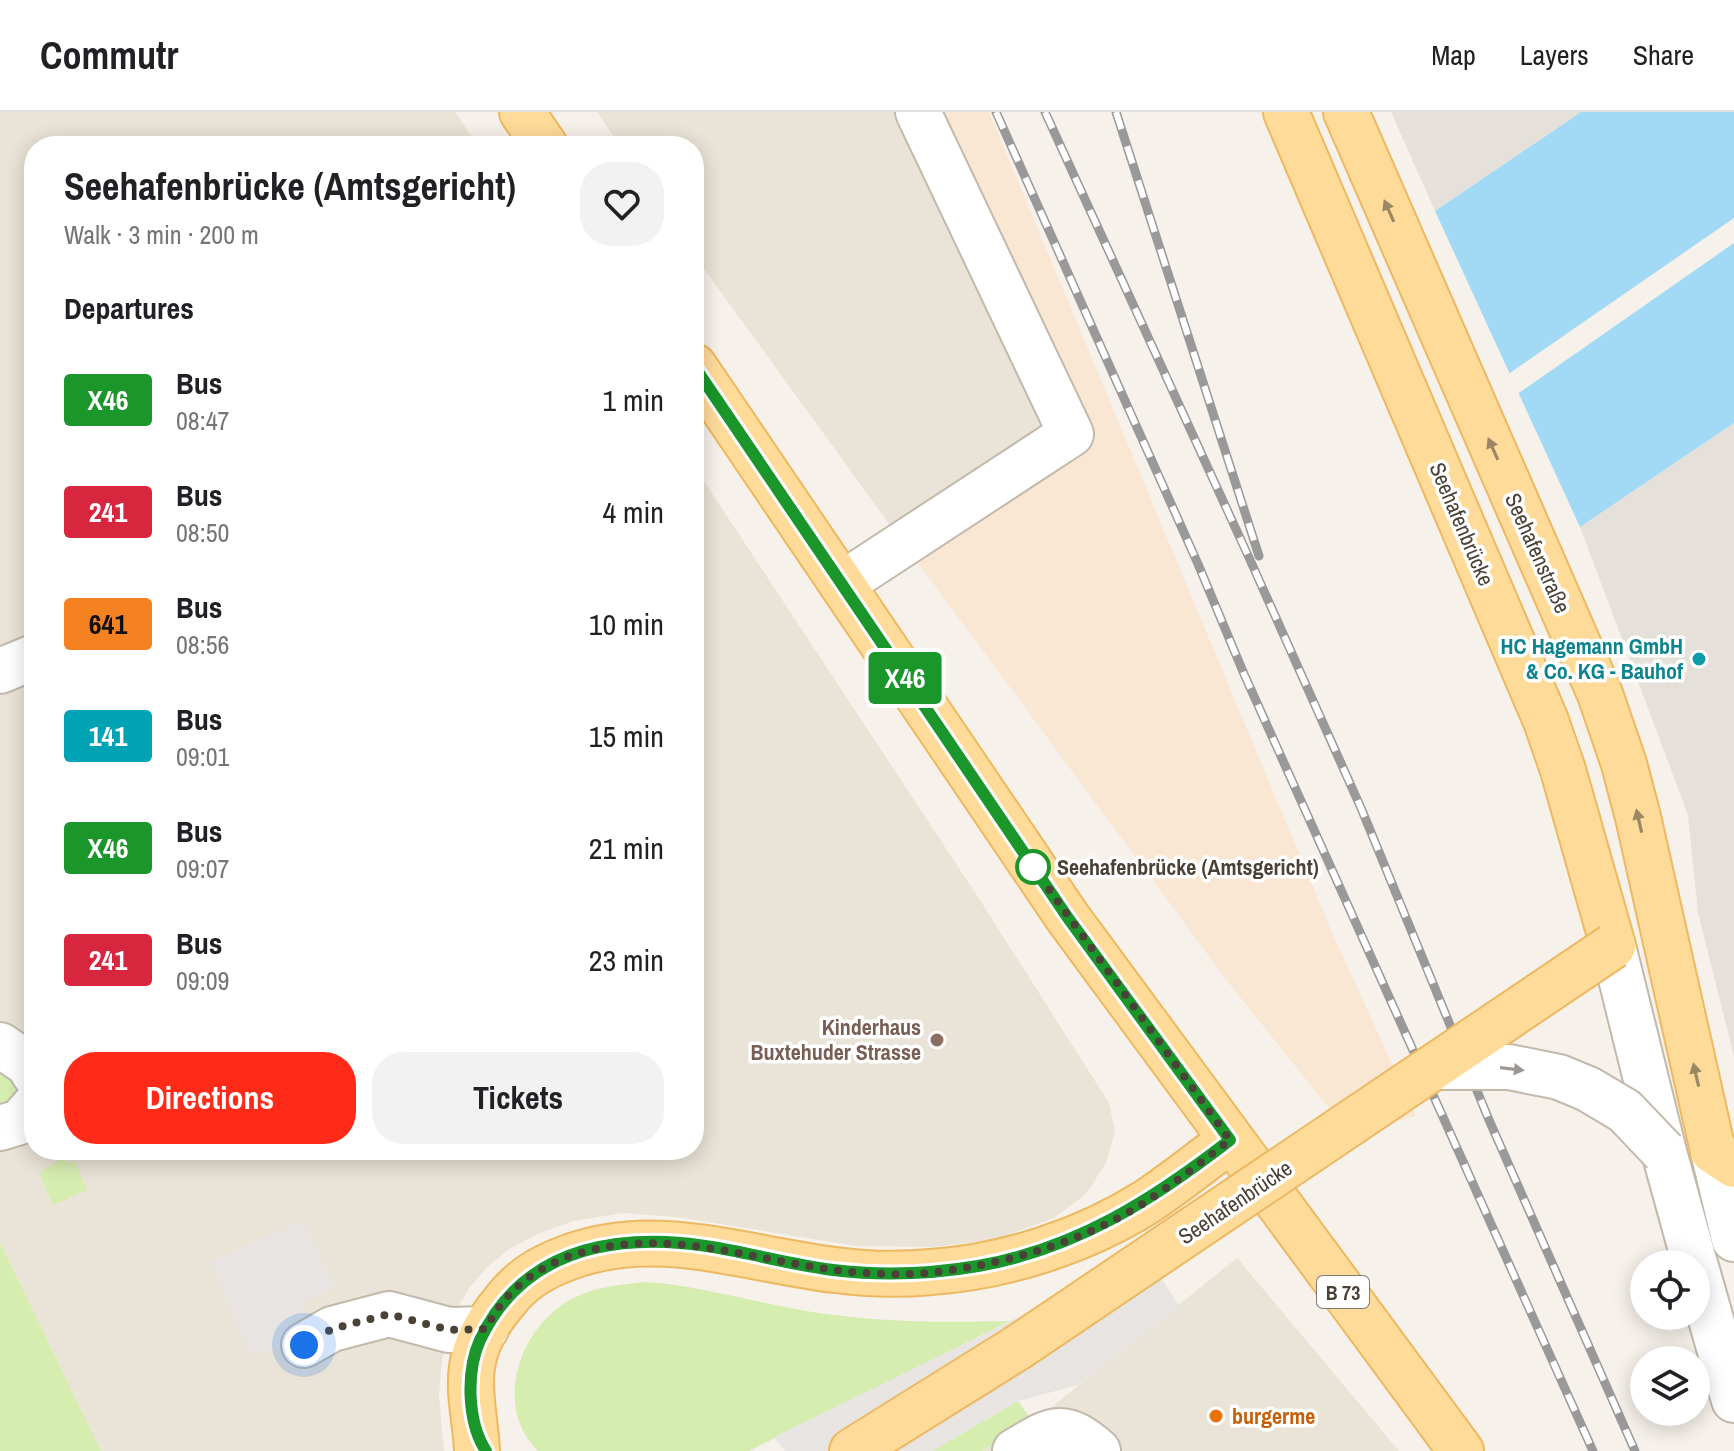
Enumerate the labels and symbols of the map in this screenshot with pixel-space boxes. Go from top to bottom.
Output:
one-way arrow [1383,199,1396,223]
one-way arrow [1487,437,1500,461]
street label: Seehafenbrücke [1423,458,1501,590]
street label: Seehafenstraße [1498,488,1578,618]
place label: HC Hagemann GmbH & Co. KG - Bauhof [1501,631,1683,686]
marker: HC Hagemann GmbH & Co. KG - Bauhof [1690,650,1708,668]
line badge: X46 [859,652,951,704]
one-way arrow [1632,808,1645,833]
marker: Seehafenbrücke (Amtsgericht) [1016,850,1050,884]
place label: Seehafenbrücke (Amtsgericht) [1057,852,1319,882]
place label: Kinderhaus Buxtehuder Strasse [751,1012,921,1067]
marker: Kinderhaus Buxtehuder Strasse [928,1031,946,1049]
one-way arrow [1500,1062,1525,1075]
one-way arrow [1689,1062,1701,1087]
street label: Seehafenbrücke [1172,1153,1298,1251]
road number: B 73 [1317,1276,1369,1308]
your location [284,1325,324,1365]
place label: burgerme [1232,1401,1315,1431]
marker: burgerme [1207,1407,1225,1425]

